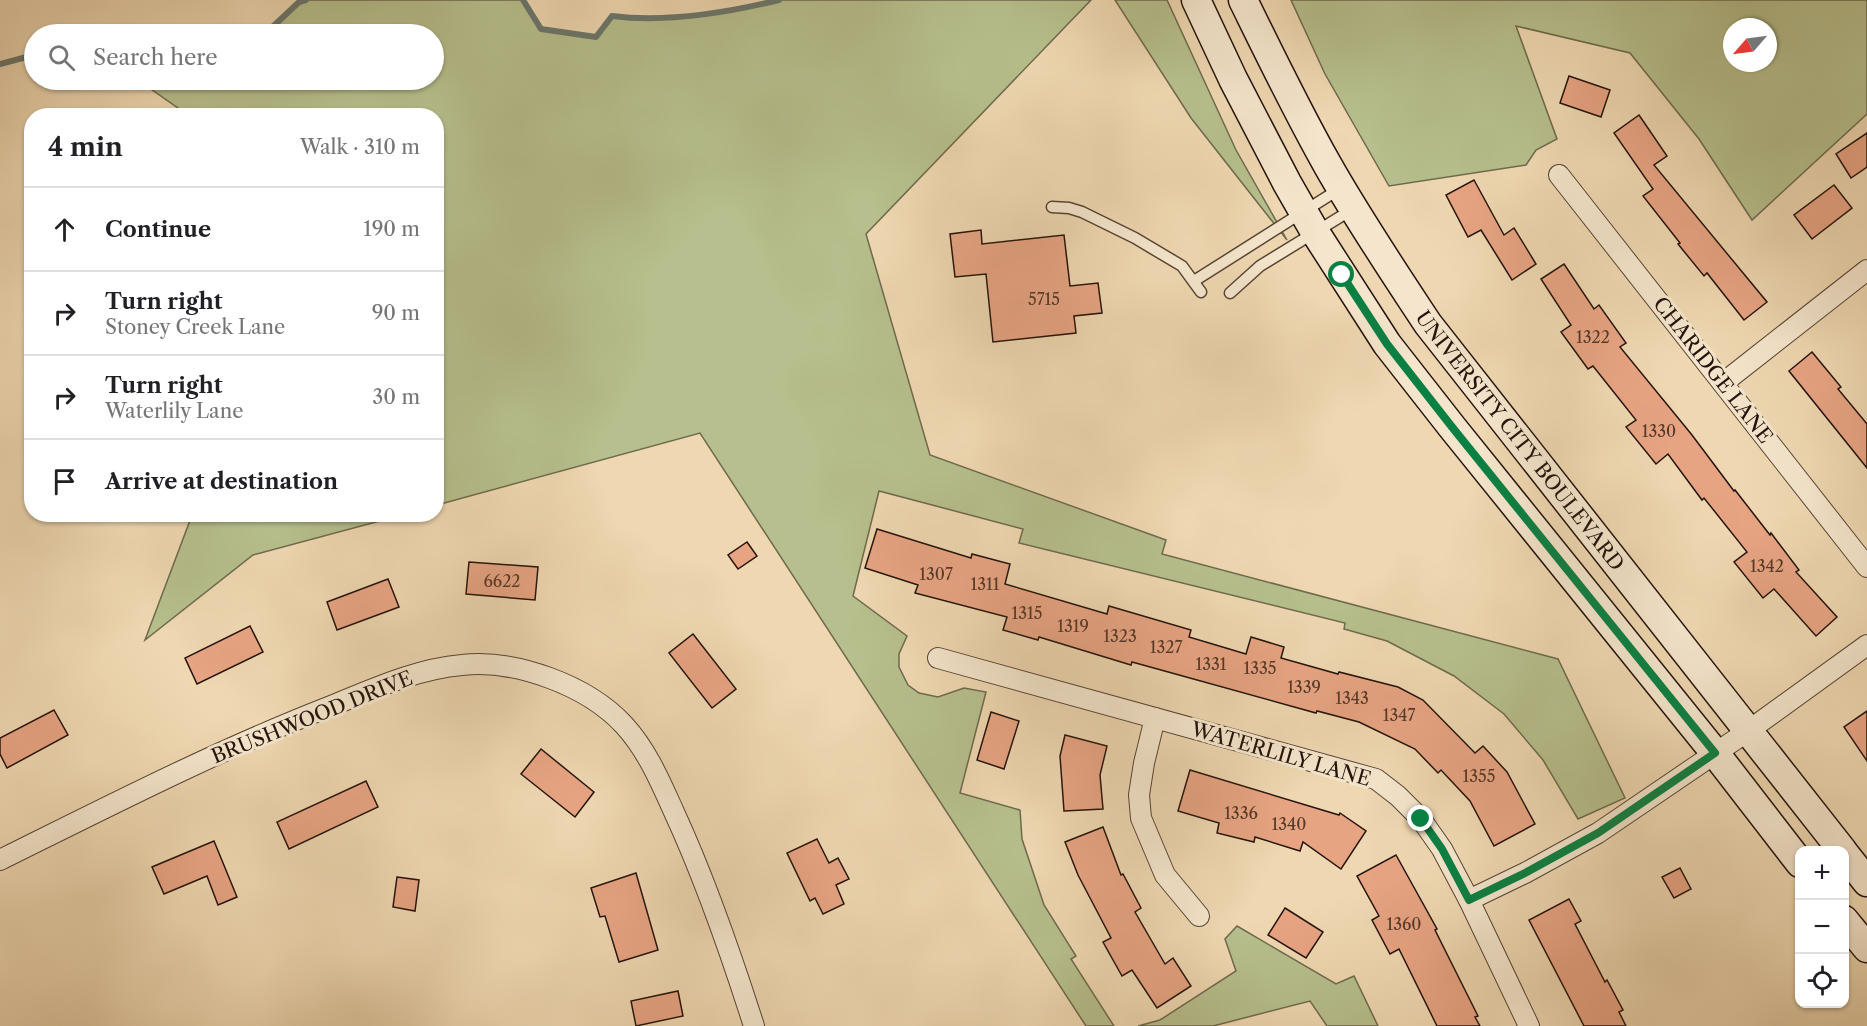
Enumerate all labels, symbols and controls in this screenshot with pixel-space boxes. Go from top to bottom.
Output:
north arrow [1723,18,1777,72]
search box [24,24,444,90]
icon: search [45,41,78,74]
text: Search here [93,44,218,71]
text: 4 min [48,131,123,163]
text: Walk · 310 m [300,135,420,159]
icon: ahead [48,213,81,246]
text: Continue [105,216,211,243]
text: 190 m [363,217,420,241]
route start [1328,261,1354,287]
text: Turn right [105,288,223,315]
house number: 5715 [1028,289,1060,309]
street label: CHARIDGE LANE [1648,292,1778,448]
icon: right [48,297,81,330]
text: 90 m [372,301,420,325]
street label: UNIVERSITY CITY BOULEVARD [1411,306,1629,575]
text: Stoney Creek Lane [105,315,285,339]
house number: 1322 [1576,327,1610,347]
text: Turn right [105,372,223,399]
icon: right [48,381,81,414]
text: 30 m [372,385,420,409]
text: Waterlily Lane [105,399,243,423]
house number: 1330 [1642,421,1676,441]
icon: arrive [48,465,81,498]
text: Arrive at destination [105,468,338,495]
house number: 1342 [1750,556,1784,576]
house number: 1307 [919,564,953,584]
house number: 6622 [483,571,521,591]
house number: 1311 [971,574,1000,594]
house number: 1315 [1012,603,1042,623]
house number: 1319 [1057,616,1089,636]
house number: 1323 [1103,626,1137,646]
house number: 1327 [1150,637,1182,657]
house number: 1331 [1195,654,1227,674]
house number: 1335 [1243,658,1277,678]
street label: BRUSHWOOD DRIVE [208,666,416,768]
house number: 1339 [1287,677,1321,697]
house number: 1343 [1335,688,1369,708]
house number: 1347 [1383,705,1415,725]
street label: WATERLILY LANE [1187,717,1374,791]
house number: 1355 [1463,766,1495,786]
house number: 1336 [1224,803,1258,823]
route end [1407,805,1433,831]
house number: 1340 [1272,814,1306,834]
map controls [1795,846,1849,1008]
button: + [1795,846,1849,900]
button: − [1795,900,1849,954]
house number: 1360 [1386,914,1422,934]
button: locate [1795,954,1849,1008]

